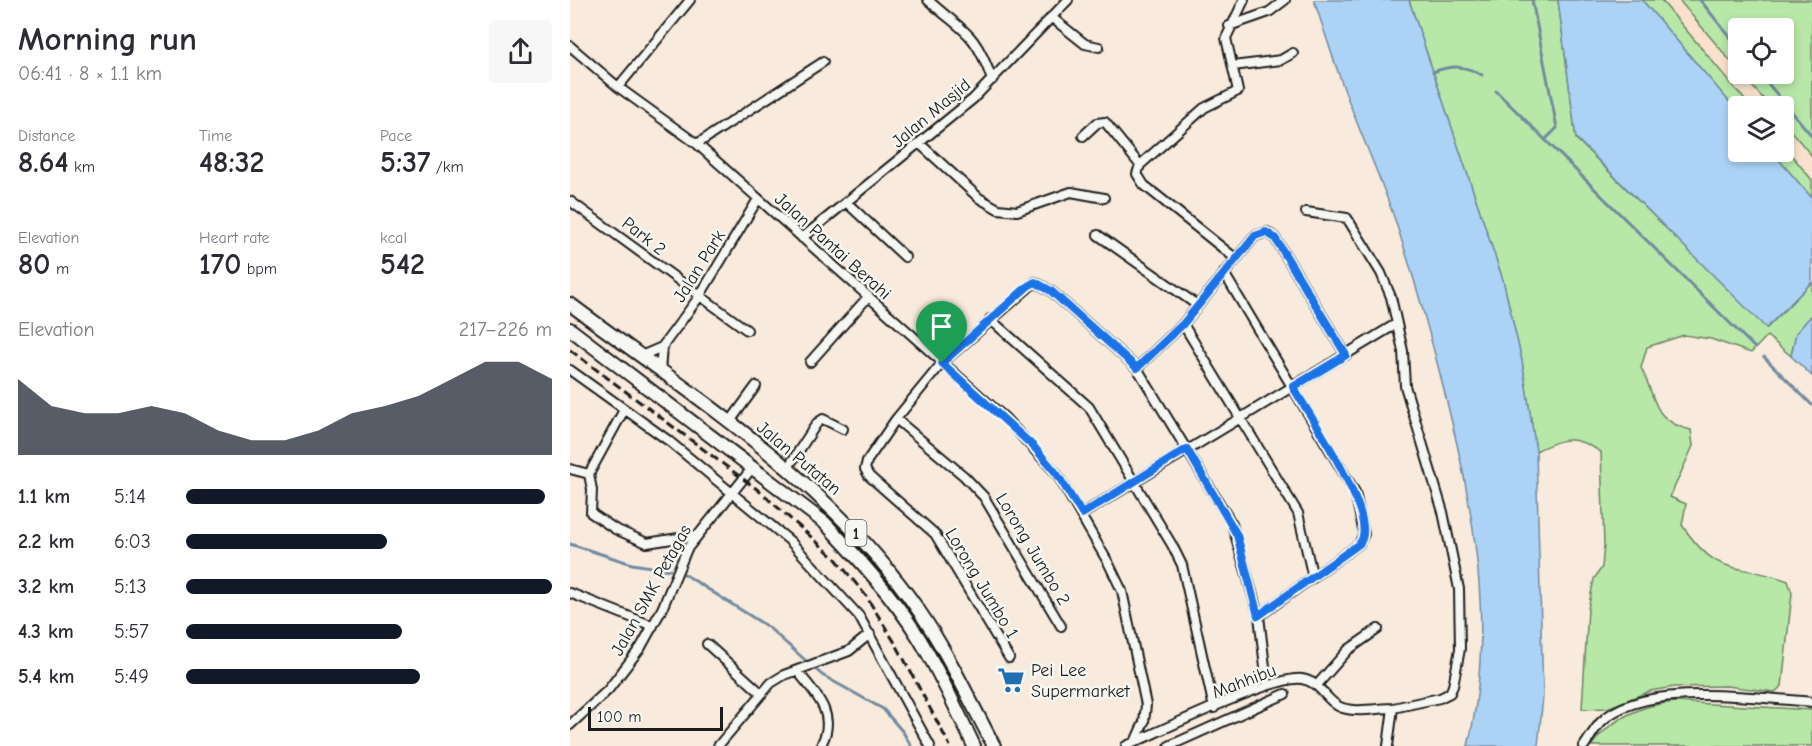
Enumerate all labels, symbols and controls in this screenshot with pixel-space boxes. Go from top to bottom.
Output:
map controls [1728,18,1794,162]
button: locate [1728,18,1794,84]
text: Morning run [18,20,197,58]
button: share [489,20,552,83]
text: 06:41 · 8 × 1.1 km [18,62,162,85]
street label: Jalan Masjid [888,74,975,152]
button: layers [1728,96,1794,162]
text: Distance [18,127,75,145]
text: Time [199,127,232,145]
text: Pace [380,127,412,145]
text: 8.64 [18,145,69,180]
text: 48:32 [199,145,264,180]
text: 5:37 [380,145,430,180]
text: km [69,158,95,176]
text: /km [430,158,464,176]
street label: Jalan Pantai Berahi [770,189,895,304]
street label: Park 2 [618,213,670,260]
street label: Jalan Park [669,226,730,306]
text: Elevation [18,229,79,247]
text: Heart rate [199,229,270,247]
text: kcal [380,229,407,247]
text: 80 [18,247,51,282]
text: 170 [199,247,241,282]
text: 542 [380,247,425,282]
text: m [51,260,69,278]
text: bpm [241,260,277,278]
pin [916,301,967,363]
icon: arrive [925,310,958,343]
text: Elevation [18,318,95,341]
text: 217–226 m [459,318,552,341]
street label: Jalan Putatan [752,417,845,500]
text: 1.1 km [18,485,70,508]
text: 5:14 [114,485,146,508]
street label: Lorong Jumbo 2 [991,489,1074,609]
road number: 1 [846,520,866,546]
street label: Jalan SMK Petagas [607,521,696,659]
street label: Lorong Jumbo 1 [940,524,1023,642]
text: 2.2 km [18,530,74,553]
text: 6:03 [114,530,151,553]
text: 3.2 km [18,575,74,598]
text: 5:13 [114,575,147,598]
text: 4.3 km [18,620,74,643]
text: 5:57 [114,620,149,643]
place label: Pei Lee Supermarket [1031,660,1131,702]
street label: Mahhibu [1209,660,1279,703]
text: 5.4 km [18,665,74,688]
text: 5:49 [114,665,149,688]
supermarket icon: Pei Lee Supermarket [996,665,1026,695]
scale bar [588,704,723,732]
text: 100 m [597,708,641,726]

